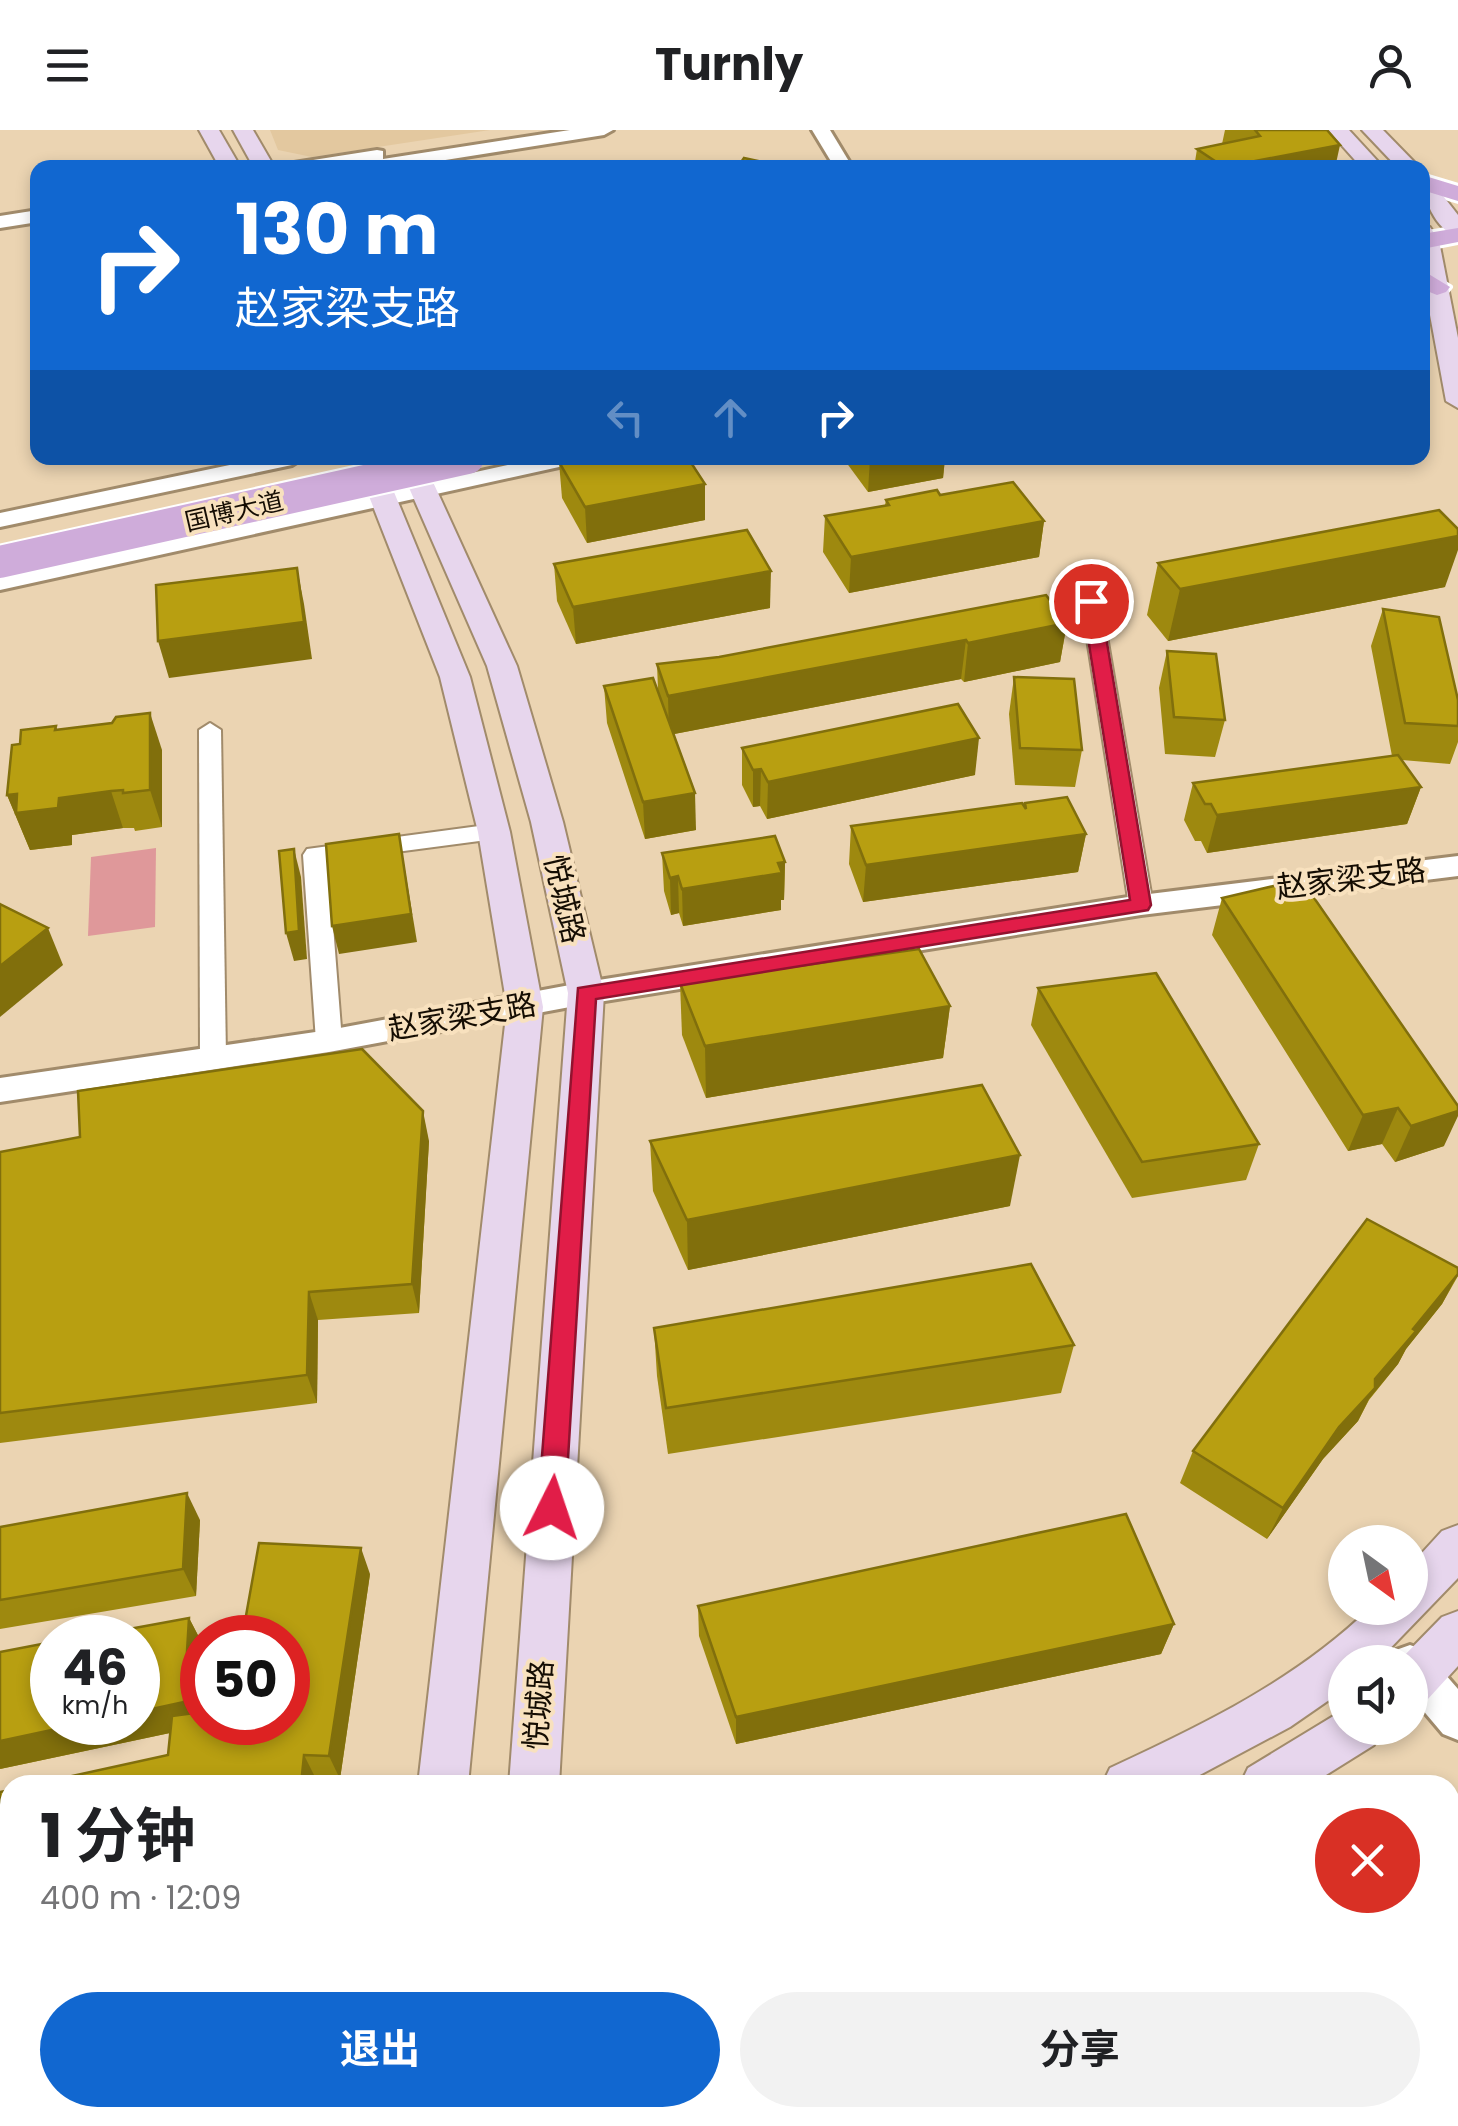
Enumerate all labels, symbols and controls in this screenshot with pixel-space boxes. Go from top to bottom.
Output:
text: Turnly [655,33,803,96]
icon: menu [40,38,95,93]
icon: person [1363,38,1418,93]
text: 130 m [235,180,438,279]
icon: right [70,200,200,330]
text: 赵家梁支路 [235,277,460,340]
icon: left [598,390,653,445]
icon: ahead [703,390,758,445]
icon: right [808,390,863,445]
street label: 国博大道 [181,483,287,540]
pin [1049,559,1134,644]
icon: arrive [1064,574,1119,629]
street label: 赵家梁支路 [1274,848,1428,909]
street label: 悦城路 [533,850,596,948]
street label: 赵家梁支路 [384,982,540,1051]
position arrow [500,1456,604,1560]
north arrow [1328,1525,1428,1625]
map controls [1328,1525,1428,1745]
speed limit sign: 50 [180,1615,310,1745]
text: 46 [62,1632,128,1703]
button: sound [1328,1645,1428,1745]
street label: 悦城路 [514,1659,563,1751]
text: km/h [62,1688,128,1723]
text: 1 分钟 [40,1794,195,1878]
button: close [1315,1808,1420,1913]
text: 400 m · 12:09 [40,1875,241,1920]
button: 退出 [40,1992,720,2107]
button: 分享 [740,1992,1420,2107]

